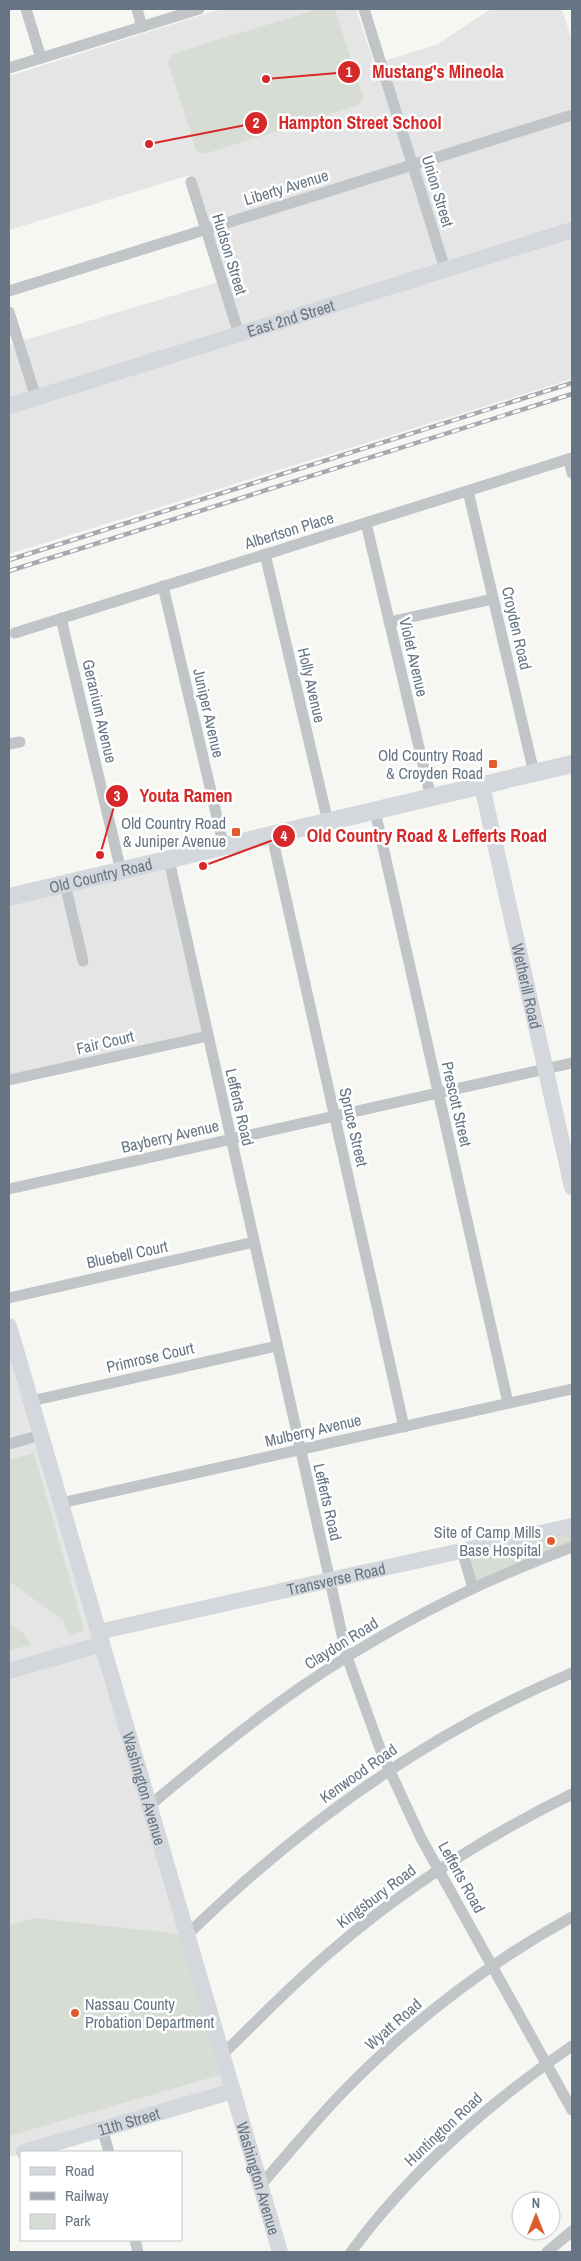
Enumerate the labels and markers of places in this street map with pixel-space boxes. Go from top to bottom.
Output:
callout: Mustang's Mineola [337,56,513,89]
callout: Hampton Street School [243,107,452,140]
place label: Old Country Road & Croyden Road [378,744,483,784]
marker: Old Country Road & Croyden Road [487,758,499,770]
callout: Youta Ramen [104,779,242,812]
place label: Old Country Road & Juniper Avenue [121,812,226,852]
callout: Old Country Road & Lefferts Road [272,819,557,852]
marker: Old Country Road & Juniper Avenue [230,826,242,838]
place label: Site of Camp Mills Base Hospital [434,1521,541,1561]
marker: Site of Camp Mills Base Hospital [545,1535,557,1547]
place label: Nassau County Probation Department [85,1993,214,2033]
marker: Nassau County Probation Department [69,2007,81,2019]

